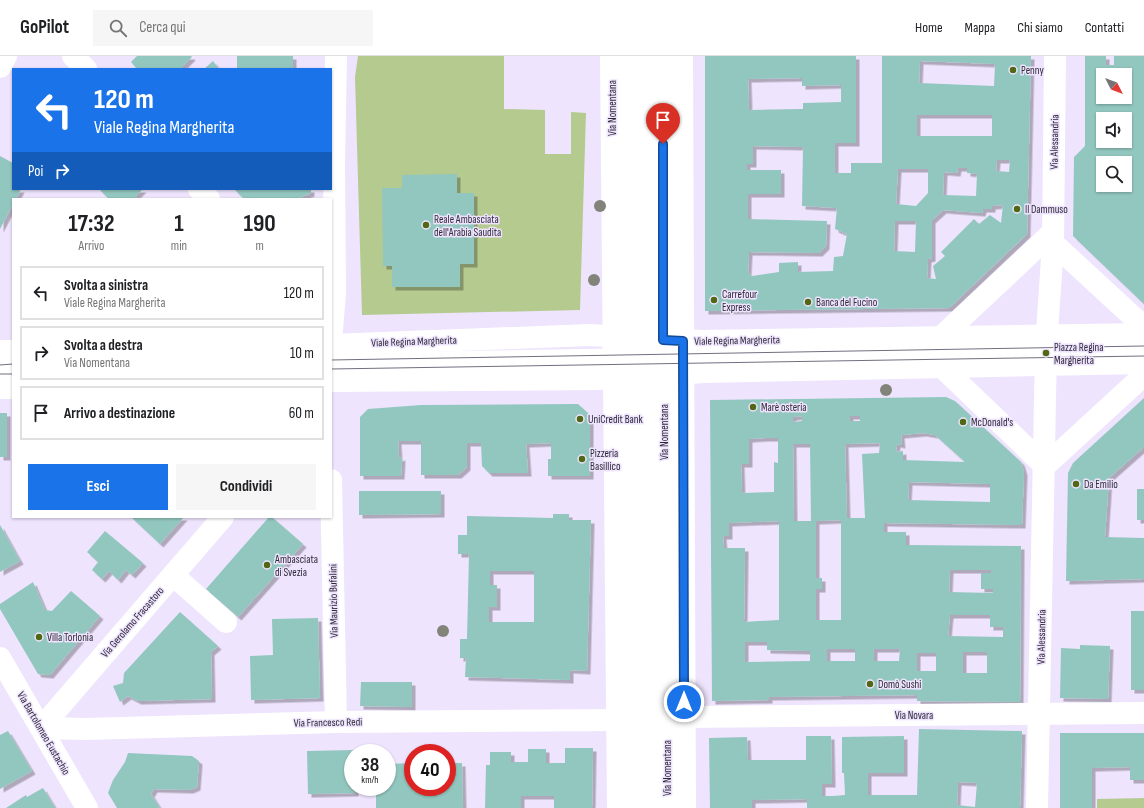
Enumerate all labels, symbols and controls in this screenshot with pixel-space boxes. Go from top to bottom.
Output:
search box [93,10,373,46]
text: GoPilot [20,16,69,39]
icon: search [107,17,129,39]
text: Cerca qui [139,18,186,37]
text: Home [915,19,943,36]
text: Mappa [965,19,995,36]
text: Chi siamo [1017,19,1063,36]
text: Contatti [1085,19,1124,36]
place label: Penny [1021,64,1044,77]
marker: Penny [1008,65,1018,75]
north arrow [1096,68,1132,104]
map controls [1096,68,1132,192]
street label: Via Nomentana [606,80,619,136]
text: 120 m [94,83,154,116]
icon: left [28,84,80,136]
pin [646,103,680,144]
icon: arrive [652,109,674,131]
button: sound [1096,112,1132,148]
street label: Via Alessandria [1048,114,1061,170]
text: Viale Regina Margherita [94,117,234,138]
button: search [1096,156,1132,192]
icon: right [51,160,73,182]
text: Poi [28,162,43,181]
place label: Il Dammuso [1025,203,1068,216]
marker: Il Dammuso [1012,204,1022,214]
text: 17:32 [68,209,115,238]
text: 1 [174,209,184,238]
text: 190 [243,209,276,238]
place label: Reale Ambasciata dell'Arabia Saudita [434,213,501,239]
marker: Reale Ambasciata dell'Arabia Saudita [421,220,431,230]
text: Arrivo [78,238,104,254]
text: min [171,238,187,254]
text: m [255,238,264,254]
text: Svolta a sinistra [64,276,148,295]
icon: left [30,282,52,304]
text: 120 m [284,284,314,303]
place label: Carrefour Express [722,288,757,314]
text: Viale Regina Margherita [64,295,165,311]
marker: Carrefour Express [709,295,719,305]
place label: Banca del Fucino [816,296,878,309]
marker: Banca del Fucino [803,297,813,307]
street label: Viale Regina Margherita [694,333,780,348]
street label: Viale Regina Margherita [371,334,457,349]
text: Svolta a destra [64,336,143,355]
place label: Piazza Regina Margherita [1054,341,1104,367]
icon: right [30,342,52,364]
text: 10 m [290,344,314,363]
marker: Piazza Regina Margherita [1041,348,1051,358]
text: Via Nomentana [64,355,130,371]
place label: Marè osteria [761,401,807,414]
icon: arrive [30,402,52,424]
marker: Marè osteria [748,402,758,412]
text: Arrivo a destinazione [64,404,175,423]
text: 60 m [289,404,314,423]
street label: Via Nomentana [658,404,671,460]
place label: UniCredit Bank [588,413,644,426]
marker: UniCredit Bank [575,414,585,424]
place label: McDonald's [971,416,1013,429]
marker: McDonald's [958,417,968,427]
place label: Pizzeria Basillico [590,447,621,473]
marker: Pizzeria Basillico [577,454,587,464]
button: Esci [28,464,168,510]
button: Condividi [176,464,316,510]
place label: Da Emilio [1084,478,1118,491]
marker: Da Emilio [1071,479,1081,489]
place label: Ambasciata di Svezia [274,553,318,579]
marker: Ambasciata di Svezia [262,560,272,570]
street label: Via Maurizio Bufalini [326,564,341,638]
street label: Via Gerolamo Fracastoro [98,584,167,660]
street label: Via Alessandria [1035,609,1048,665]
place label: Villa Torlonia [47,631,93,644]
marker: Villa Torlonia [34,632,44,642]
place label: Domò Sushi [878,678,921,691]
marker: Domò Sushi [865,679,875,689]
position arrow [663,681,705,723]
street label: Via Bartolomeo Eustachio [14,689,73,778]
street label: Via Novara [895,709,933,722]
street label: Via Francesco Redi [294,715,362,730]
street label: Via Nomentana [661,740,674,796]
speed limit sign: 40 [404,744,456,796]
text: 38 [361,753,379,777]
text: km/h [361,774,379,786]

